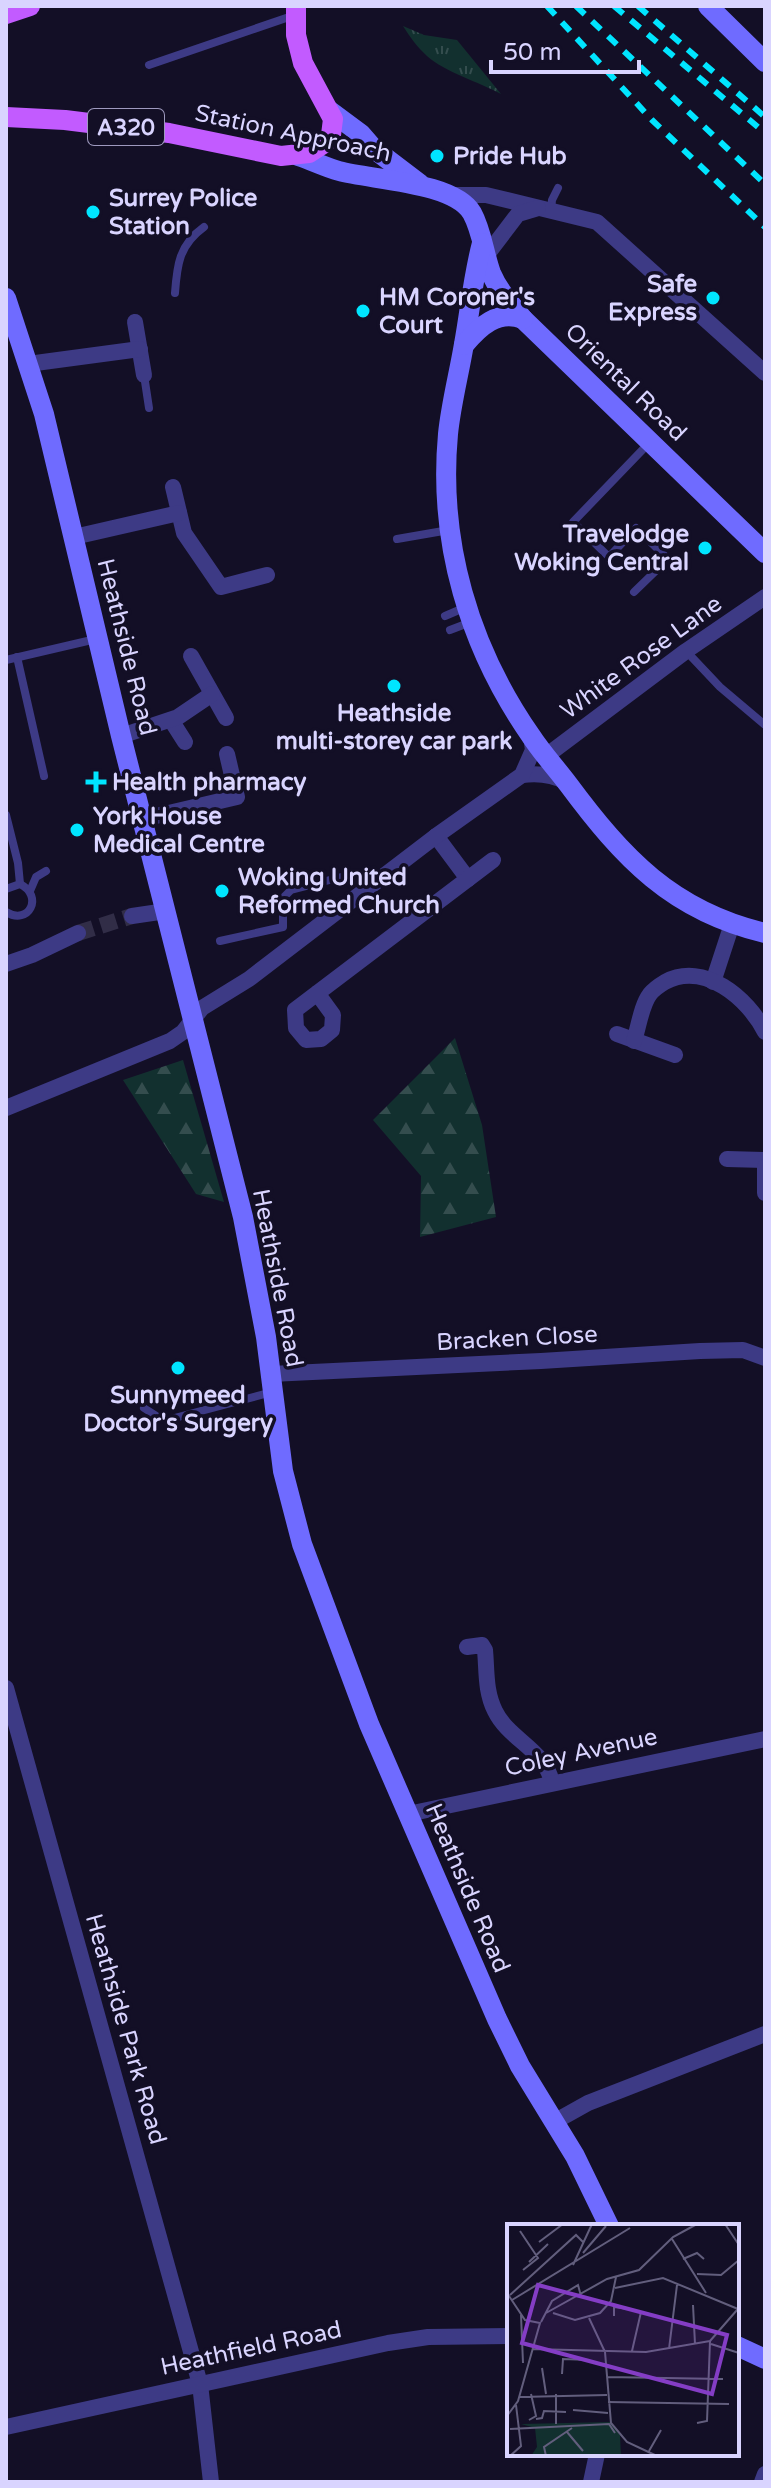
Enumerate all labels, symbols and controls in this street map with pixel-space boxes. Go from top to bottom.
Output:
scale bar [491,24,639,74]
text: 50 m [503,38,561,67]
street label: Station Approach [192,99,394,168]
road number: A320 [88,109,164,145]
place label: Pride Hub [453,142,567,171]
marker: Pride Hub [428,147,446,165]
place label: Surrey Police Station [109,184,258,241]
marker: Surrey Police Station [84,203,102,221]
place label: Safe Express [608,270,697,327]
place label: HM Coroner's Court [379,283,535,340]
marker: Safe Express [704,289,722,307]
marker: HM Coroner's Court [354,302,372,320]
street label: Oriental Road [559,317,692,448]
place label: Travelodge Woking Central [514,520,689,577]
marker: Travelodge Woking Central [696,539,714,557]
street label: Heathside Road [91,556,162,739]
street label: White Rose Lane [555,589,728,726]
marker: Heathside multi-storey car park [385,677,403,695]
place label: Heathside multi-storey car park [276,699,512,756]
place label: Health pharmacy [112,768,307,797]
marker: Health pharmacy [87,773,105,791]
place label: York House Medical Centre [93,802,265,859]
marker: York House Medical Centre [68,821,86,839]
place label: Woking United Reformed Church [238,863,440,920]
marker: Woking United Reformed Church [213,882,231,900]
street label: Heathside Road [246,1186,309,1370]
street label: Bracken Close [436,1320,598,1357]
marker: Sunnymeed Doctor's Surgery [169,1359,187,1377]
place label: Sunnymeed Doctor's Surgery [83,1381,273,1438]
street label: Coley Avenue [502,1722,660,1783]
street label: Heathside Road [419,1799,516,1977]
street label: Heathside Park Road [79,1910,172,2148]
inset map [507,2224,739,2456]
street label: Heathfield Road [158,2315,344,2382]

